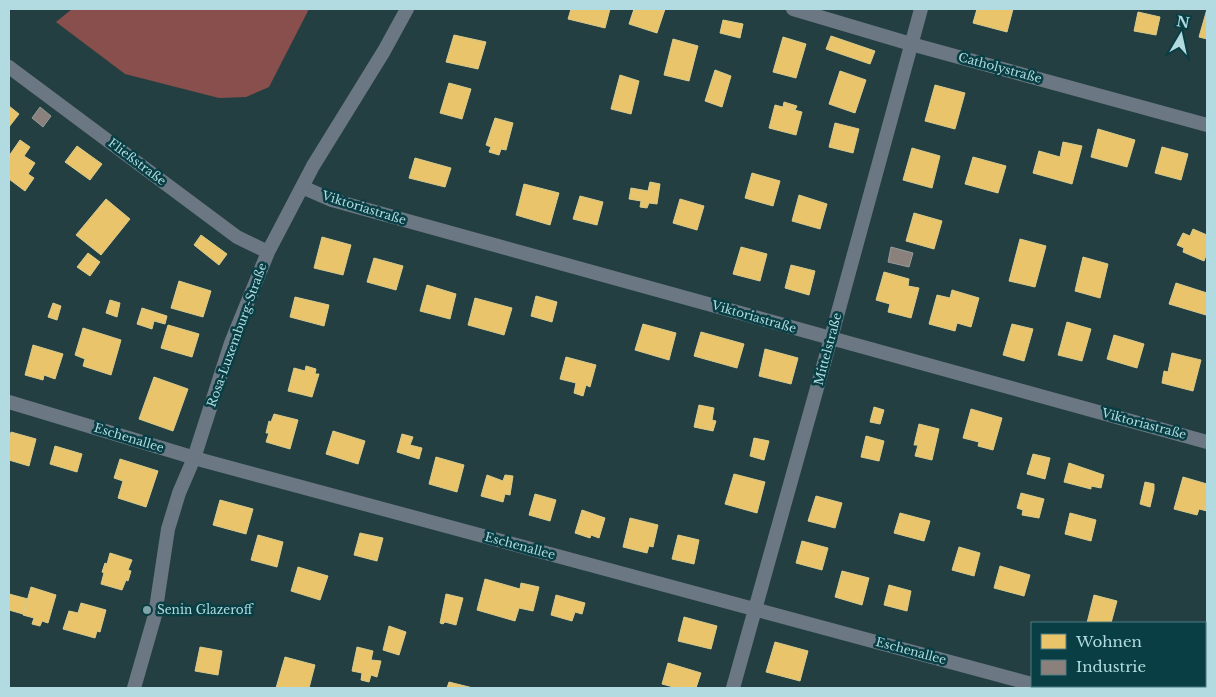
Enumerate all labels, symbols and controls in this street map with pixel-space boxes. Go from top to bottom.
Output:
north arrow [1156,10,1206,60]
text: N [1175,12,1191,32]
street label: Catholystraße [957,49,1044,86]
street label: Fließstraße [105,135,169,188]
street label: Viktoriastraße [319,187,408,227]
street label: Rosa-Luxemburg-Straße [203,261,270,409]
street label: Viktoriastraße [709,297,798,336]
street label: Mittelstraße [811,311,844,387]
street label: Viktoriastraße [1099,405,1188,442]
street label: Eschenallee [92,420,166,455]
street label: Eschenallee [483,529,557,562]
place label: Senin Glazeroff [157,602,254,617]
marker: Senin Glazeroff [141,604,153,616]
legend [1031,622,1206,687]
text: Wohnen [1075,632,1142,651]
street label: Eschenallee [874,634,948,667]
text: Industrie [1076,657,1146,676]

